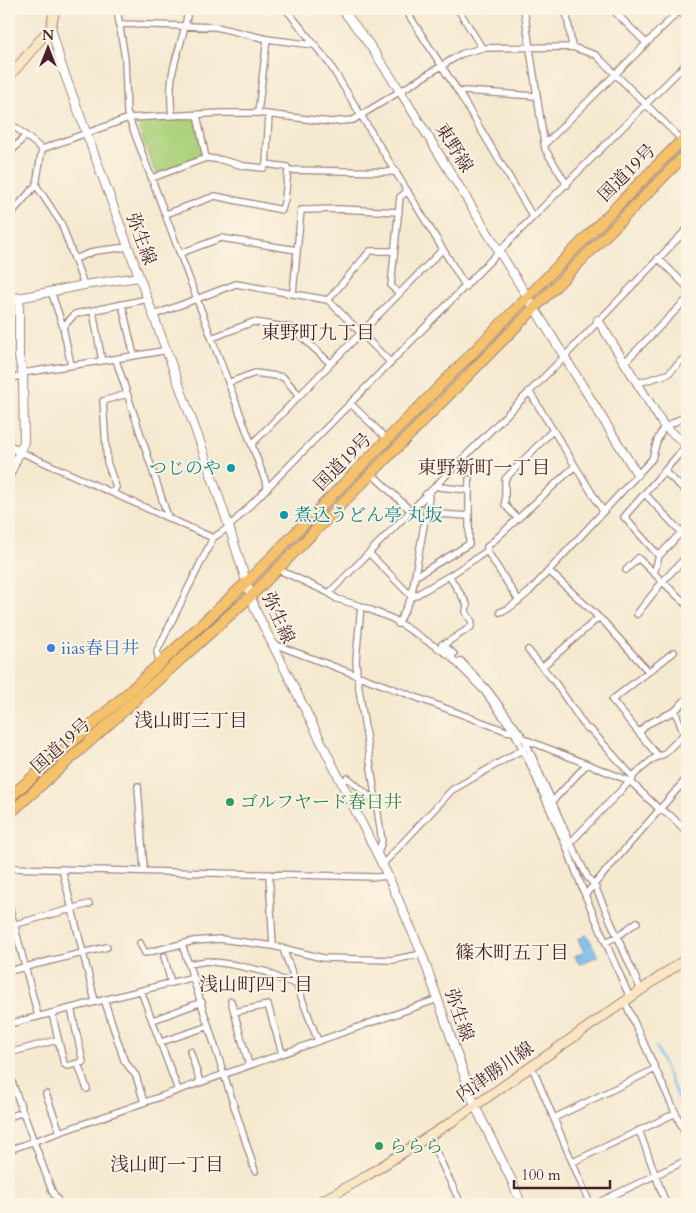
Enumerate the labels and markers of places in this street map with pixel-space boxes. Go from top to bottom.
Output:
place label: つじのや [149,456,221,481]
marker: つじのや [225,462,237,474]
place label: 煮込うどん亭 丸坂 [294,503,443,528]
marker: 煮込うどん亭 丸坂 [278,509,290,521]
place label: iias春日井 [61,636,139,661]
marker: iias春日井 [45,642,57,654]
place label: ゴルフヤード春日井 [240,790,402,815]
marker: ゴルフヤード春日井 [224,796,236,808]
place label: ららら [389,1134,443,1159]
marker: ららら [373,1140,385,1152]

